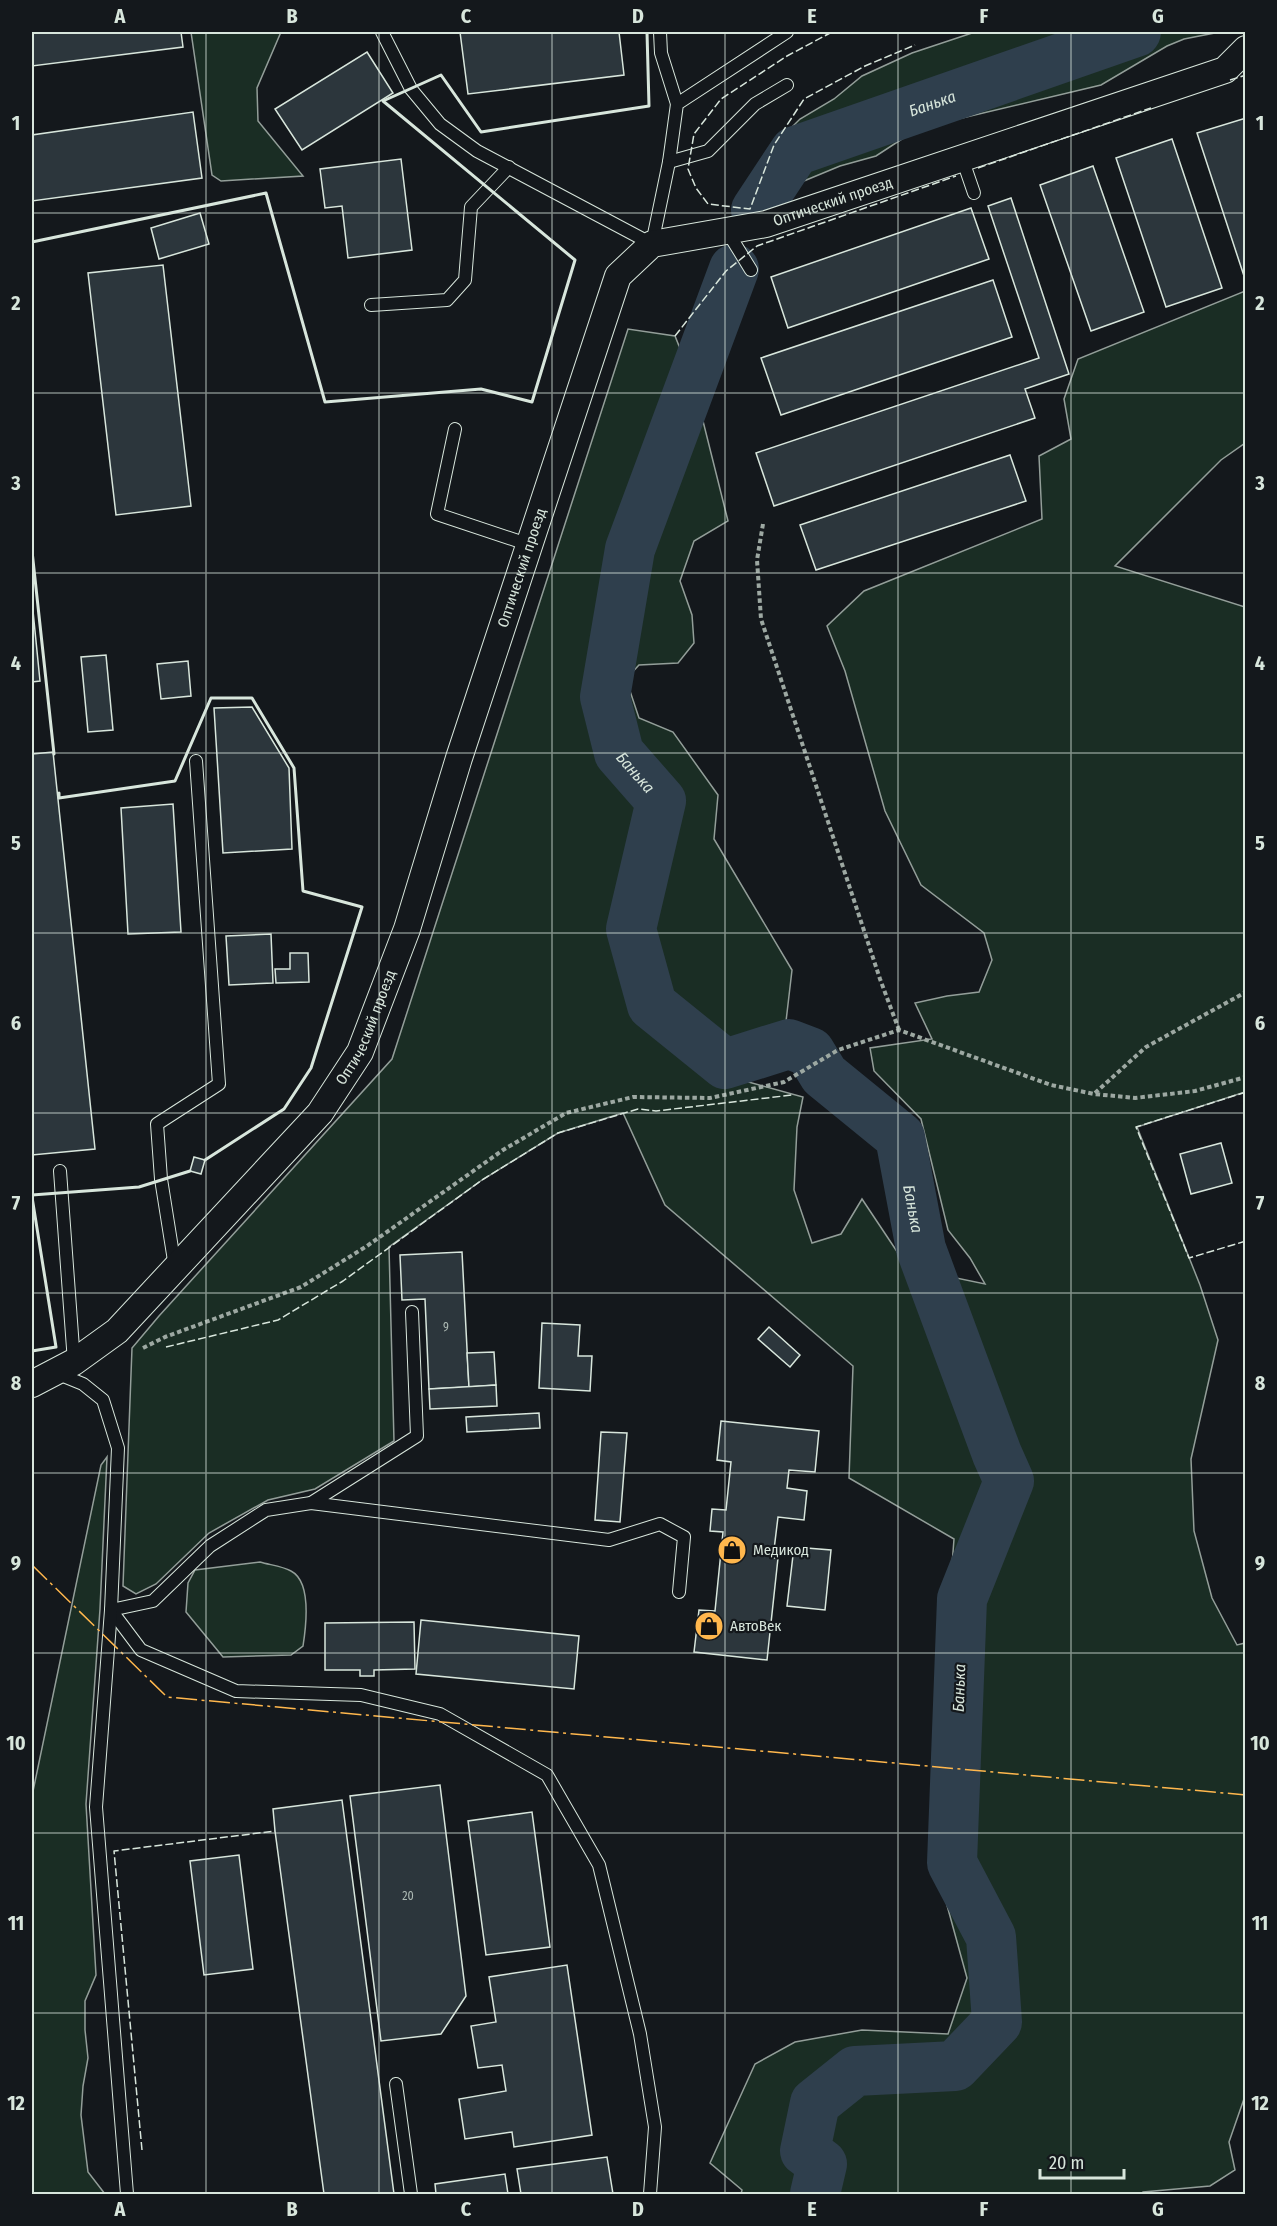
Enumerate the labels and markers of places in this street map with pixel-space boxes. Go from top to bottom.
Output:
shop icon: Медикод [716,1534,748,1566]
place label: Медикод [753,1541,809,1559]
shop icon: АвтоВек [693,1610,725,1642]
place label: АвтоВек [730,1617,781,1635]

